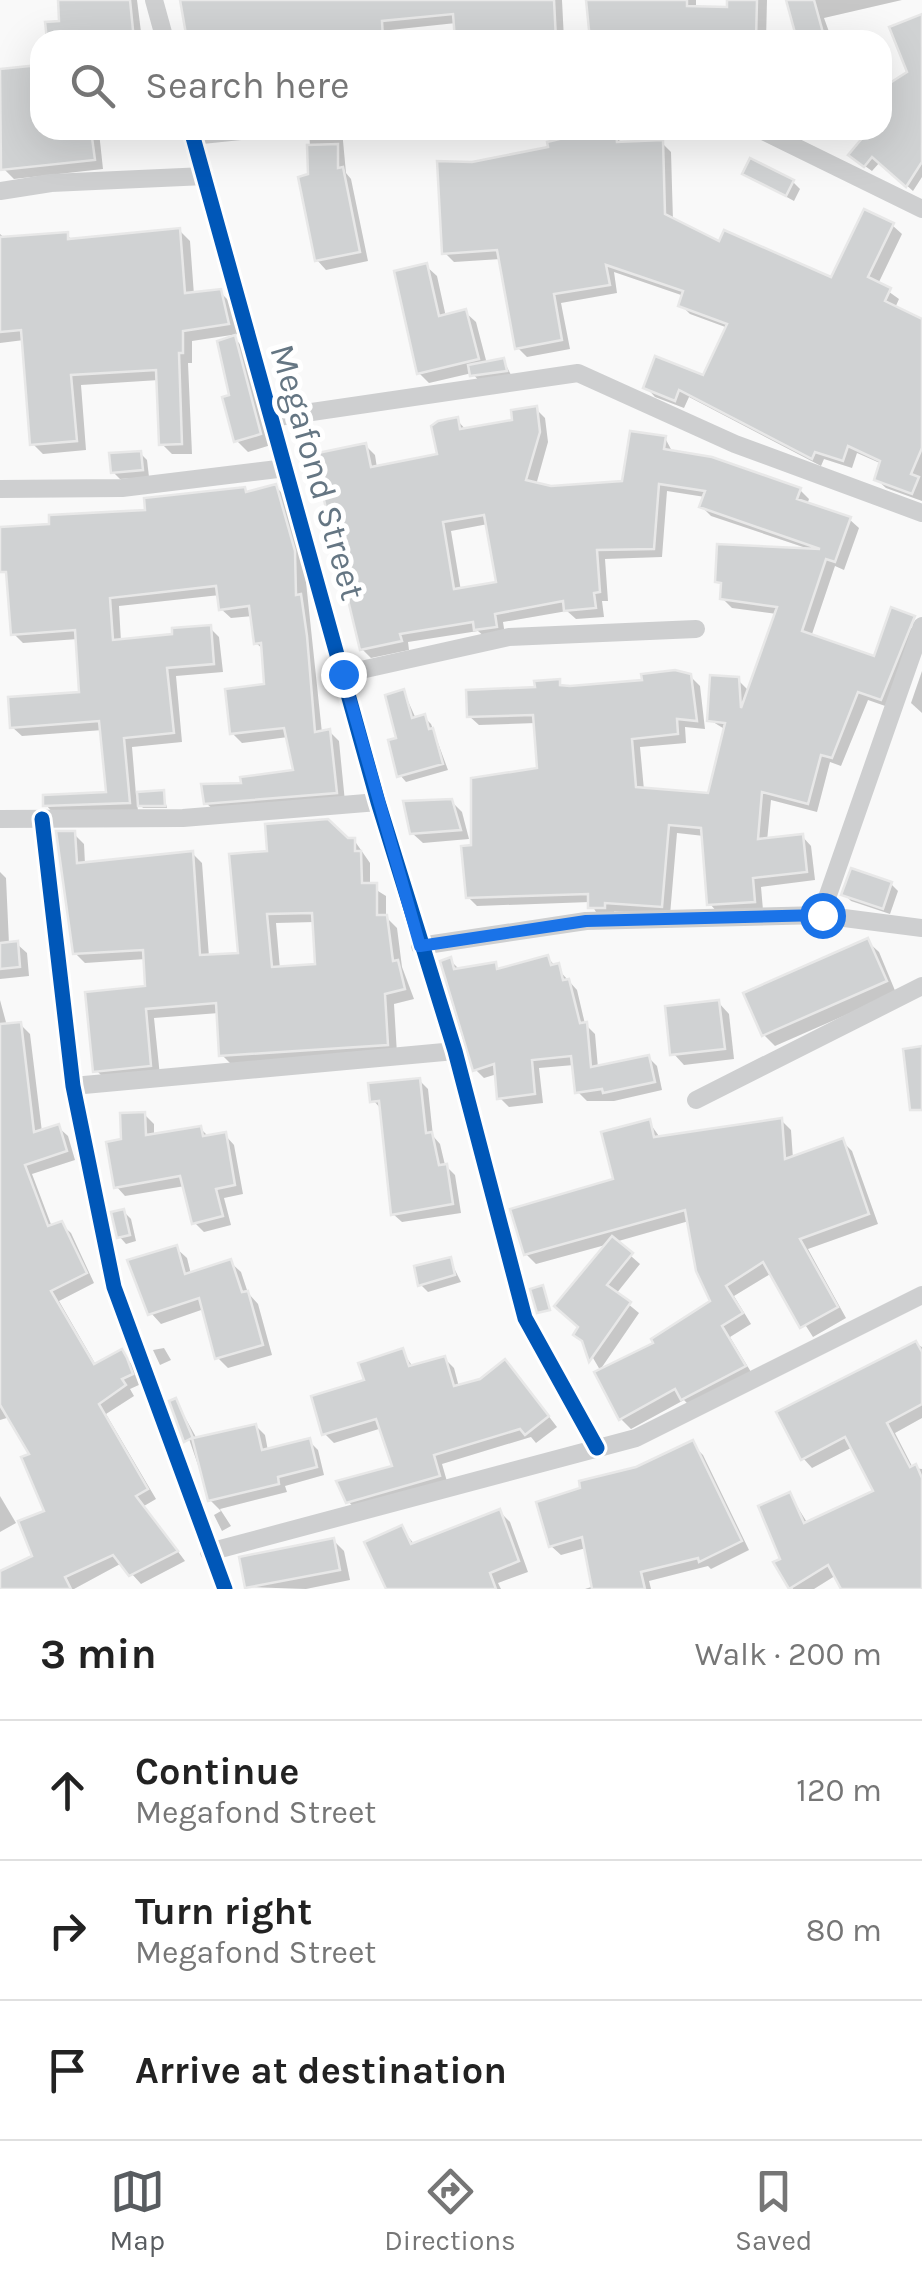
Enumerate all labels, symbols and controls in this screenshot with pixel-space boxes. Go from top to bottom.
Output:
search box [30,30,892,140]
icon: search [65,58,120,113]
text: Search here [145,63,349,108]
street label: Megafond Street [261,340,374,605]
route end [321,652,367,698]
route start [800,893,846,939]
text: 3 min [40,1629,157,1679]
text: Walk · 200 m [695,1636,882,1673]
text: Continue [135,1749,299,1794]
icon: ahead [40,1763,95,1818]
text: 120 m [796,1772,882,1809]
text: Megafond Street [135,1794,376,1831]
text: Turn right [135,1889,312,1934]
icon: right [40,1903,95,1958]
text: 80 m [806,1912,882,1949]
text: Megafond Street [135,1934,376,1971]
icon: arrive [40,2043,95,2098]
text: Arrive at destination [135,2048,507,2093]
tab: Map [110,2164,165,2257]
tab: Directions [384,2164,516,2257]
tab: Saved [735,2164,812,2257]

